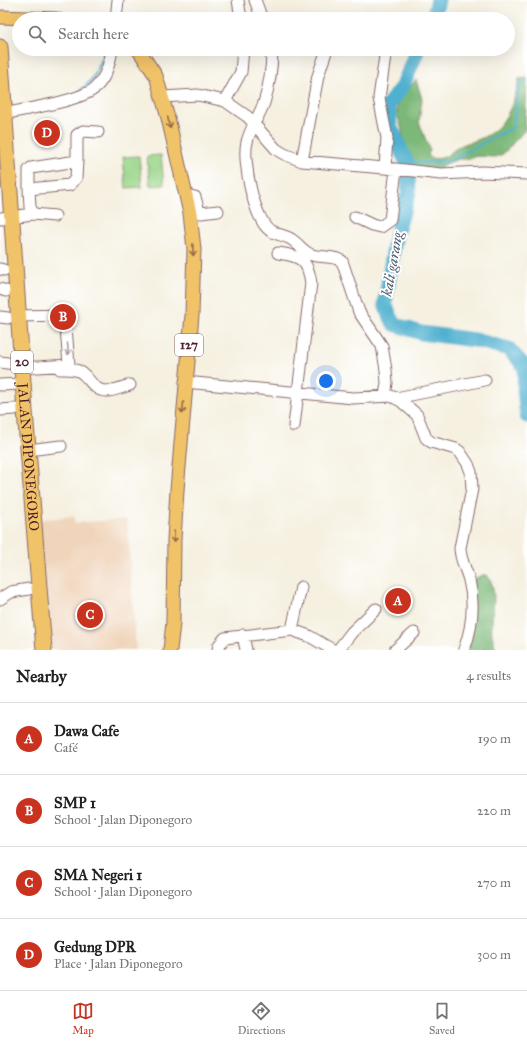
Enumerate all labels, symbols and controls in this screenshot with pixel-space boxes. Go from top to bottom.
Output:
search box [12,12,515,56]
icon: search [26,23,48,45]
text: Search here [58,25,129,43]
one-way arrow [166,116,174,129]
pin: D [34,118,60,148]
water label: kali garang [377,229,407,298]
one-way arrow [189,243,197,256]
pin: B [50,302,76,332]
road number: 127 [175,334,203,356]
one-way arrow [64,342,71,355]
road number: 20 [11,351,33,373]
your location [316,371,336,391]
street label: JALAN DIPONEGORO [13,380,43,532]
one-way arrow [180,401,187,414]
one-way arrow [170,530,178,543]
pin: A [385,586,411,616]
pin: C [77,600,103,630]
text: Nearby [16,666,67,687]
text: 4 results [466,668,511,684]
text: Dawa Cafe [54,722,119,740]
text: A [25,731,33,747]
text: 190 m [478,731,511,747]
text: Café [54,740,78,756]
text: SMP 1 [54,794,96,812]
text: B [25,803,33,819]
text: 220 m [477,803,511,819]
text: School · Jalan Diponegoro [54,812,192,828]
text: SMA Negeri 1 [54,866,142,884]
text: C [25,875,33,891]
text: 270 m [477,875,511,891]
text: School · Jalan Diponegoro [54,884,192,900]
text: Gedung DPR [54,938,136,956]
text: D [24,947,34,963]
text: 300 m [477,947,511,963]
text: Place · Jalan Diponegoro [54,956,183,972]
tab: Map [72,1000,94,1037]
tab: Directions [238,1000,285,1037]
tab: Saved [429,1000,455,1037]

